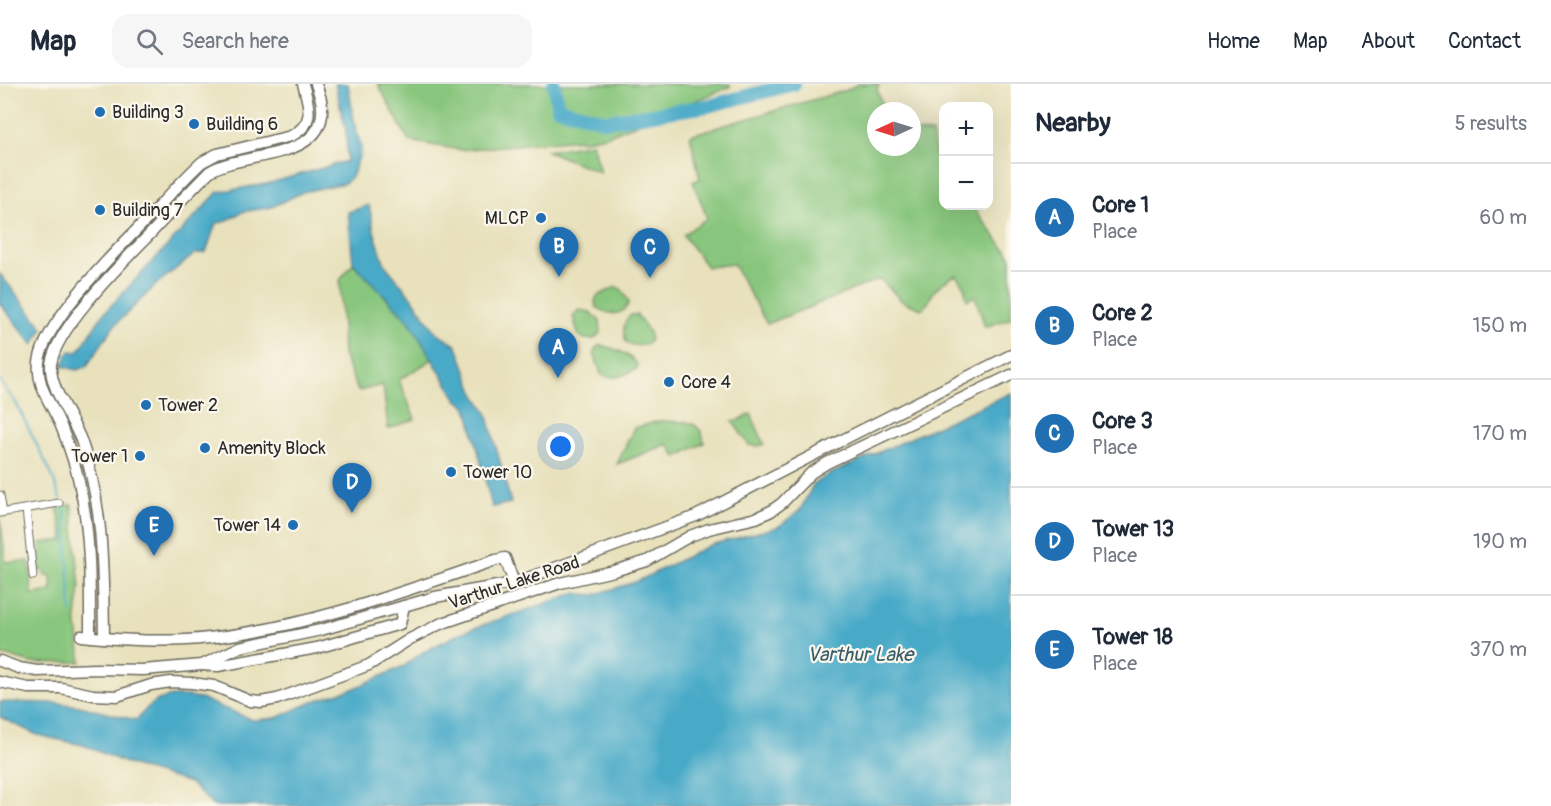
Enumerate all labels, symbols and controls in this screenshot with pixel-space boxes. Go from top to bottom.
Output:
search box [112,14,532,68]
text: Map [30,24,76,59]
icon: search [133,25,166,58]
text: Search here [181,27,289,55]
text: Home [1207,28,1260,55]
text: Map [1293,28,1328,55]
text: About [1361,28,1415,55]
text: Contact [1448,28,1521,55]
place label: Building 3 [112,101,184,124]
north arrow [867,102,921,156]
map controls [939,102,993,210]
button: + [939,102,993,156]
marker: Building 3 [93,105,107,119]
text: Nearby [1035,107,1111,139]
text: 5 results [1455,111,1527,136]
place label: Building 6 [206,113,278,136]
marker: Building 6 [187,117,201,131]
button: − [939,156,993,210]
text: Core 1 [1092,191,1149,219]
place label: Building 7 [112,199,184,222]
marker: Building 7 [93,203,107,217]
text: A [1048,205,1061,230]
text: 60 m [1480,205,1527,230]
place label: MLCP [485,207,529,230]
marker: MLCP [534,211,548,225]
text: Place [1092,219,1137,244]
pin: B [540,228,578,277]
pin: C [630,228,670,278]
text: Core 2 [1092,299,1153,327]
text: B [1049,313,1060,338]
text: 150 m [1473,313,1527,338]
text: Place [1092,327,1137,352]
pin: A [538,328,578,378]
place label: Core 4 [681,371,732,394]
marker: Core 4 [662,375,676,389]
place label: Tower 2 [158,394,218,417]
marker: Tower 2 [139,398,153,412]
text: Core 3 [1092,407,1153,435]
text: C [1048,421,1061,446]
text: 170 m [1473,421,1527,446]
your location [546,432,575,461]
text: Place [1092,435,1137,460]
place label: Amenity Block [217,437,326,460]
marker: Amenity Block [198,441,212,455]
place label: Tower 1 [71,445,128,468]
marker: Tower 1 [133,449,147,463]
place label: Tower 10 [463,461,532,484]
pin: D [332,464,372,513]
marker: Tower 10 [444,465,458,479]
pin: E [134,506,174,556]
place label: Tower 14 [214,514,282,537]
text: Tower 13 [1092,515,1174,543]
marker: Tower 14 [286,518,300,532]
text: D [1048,529,1061,554]
text: 190 m [1473,529,1527,554]
text: Place [1092,543,1137,568]
street label: Varthur Lake Road [445,551,583,615]
text: Tower 18 [1092,623,1173,651]
text: E [1049,637,1060,662]
text: 370 m [1470,637,1527,662]
water label: Varthur Lake [807,642,915,667]
text: Place [1092,651,1137,676]

